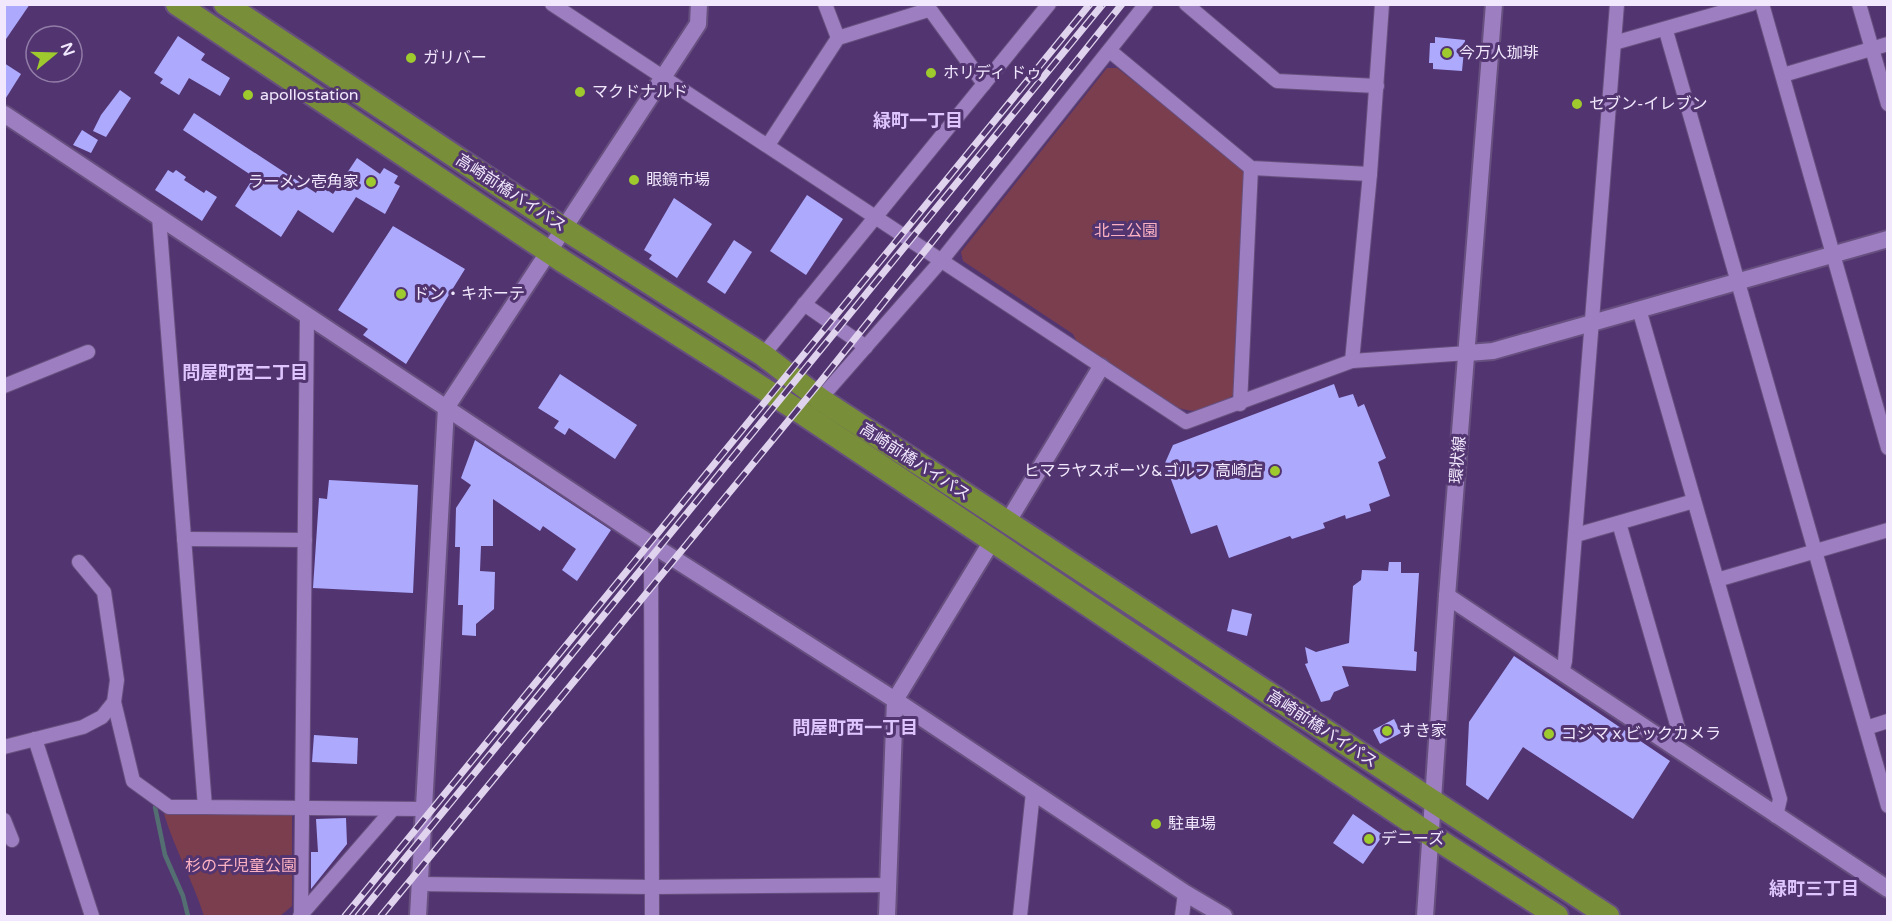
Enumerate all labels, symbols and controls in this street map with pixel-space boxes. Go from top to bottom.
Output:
north arrow [24,24,84,84]
text: N [56,40,79,59]
place label: 今万人珈琲 [1459,43,1539,63]
marker: 今万人珈琲 [1440,46,1454,60]
place label: ガリバー [423,48,487,68]
marker: ガリバー [404,51,418,65]
place label: ホリディ ドゥ [943,63,1042,83]
marker: ホリディ ドゥ [924,66,938,80]
place label: マクドナルド [592,82,688,102]
place label: apollostation [260,85,359,105]
marker: マクドナルド [573,85,587,99]
marker: apollostation [241,88,255,102]
place label: セブン-イレブン [1589,94,1708,114]
marker: セブン-イレブン [1570,97,1584,111]
district label: 緑町一丁目 [873,110,963,132]
street label: 高崎前橋バイパス [452,150,570,236]
place label: 眼鏡市場 [646,170,710,190]
place label: ラーメン壱角家 [248,172,359,192]
marker: 眼鏡市場 [627,173,641,187]
marker: ラーメン壱角家 [364,175,378,189]
park label: 北三公園 [1094,221,1158,241]
place label: ドン・キホーテ [413,284,525,304]
marker: ドン・キホーテ [394,287,408,301]
district label: 問屋町西二丁目 [182,362,308,384]
street label: 高崎前橋バイパス [856,419,974,505]
street label: 環状線 [1446,435,1470,485]
place label: ヒマラヤスポーツ&ゴルフ 高崎店 [1023,461,1263,481]
marker: ヒマラヤスポーツ&ゴルフ 高崎店 [1268,464,1282,478]
street label: 高崎前橋バイパス [1263,686,1381,772]
district label: 問屋町西一丁目 [792,717,918,739]
place label: すき家 [1399,721,1447,741]
marker: すき家 [1380,724,1394,738]
place label: コジマｘビックカメラ [1561,724,1721,744]
marker: コジマｘビックカメラ [1542,727,1556,741]
place label: 駐車場 [1168,814,1216,834]
marker: 駐車場 [1149,817,1163,831]
place label: デニーズ [1381,829,1444,849]
marker: デニーズ [1362,832,1376,846]
park label: 杉の子児童公園 [185,856,297,876]
district label: 緑町三丁目 [1769,878,1859,900]

